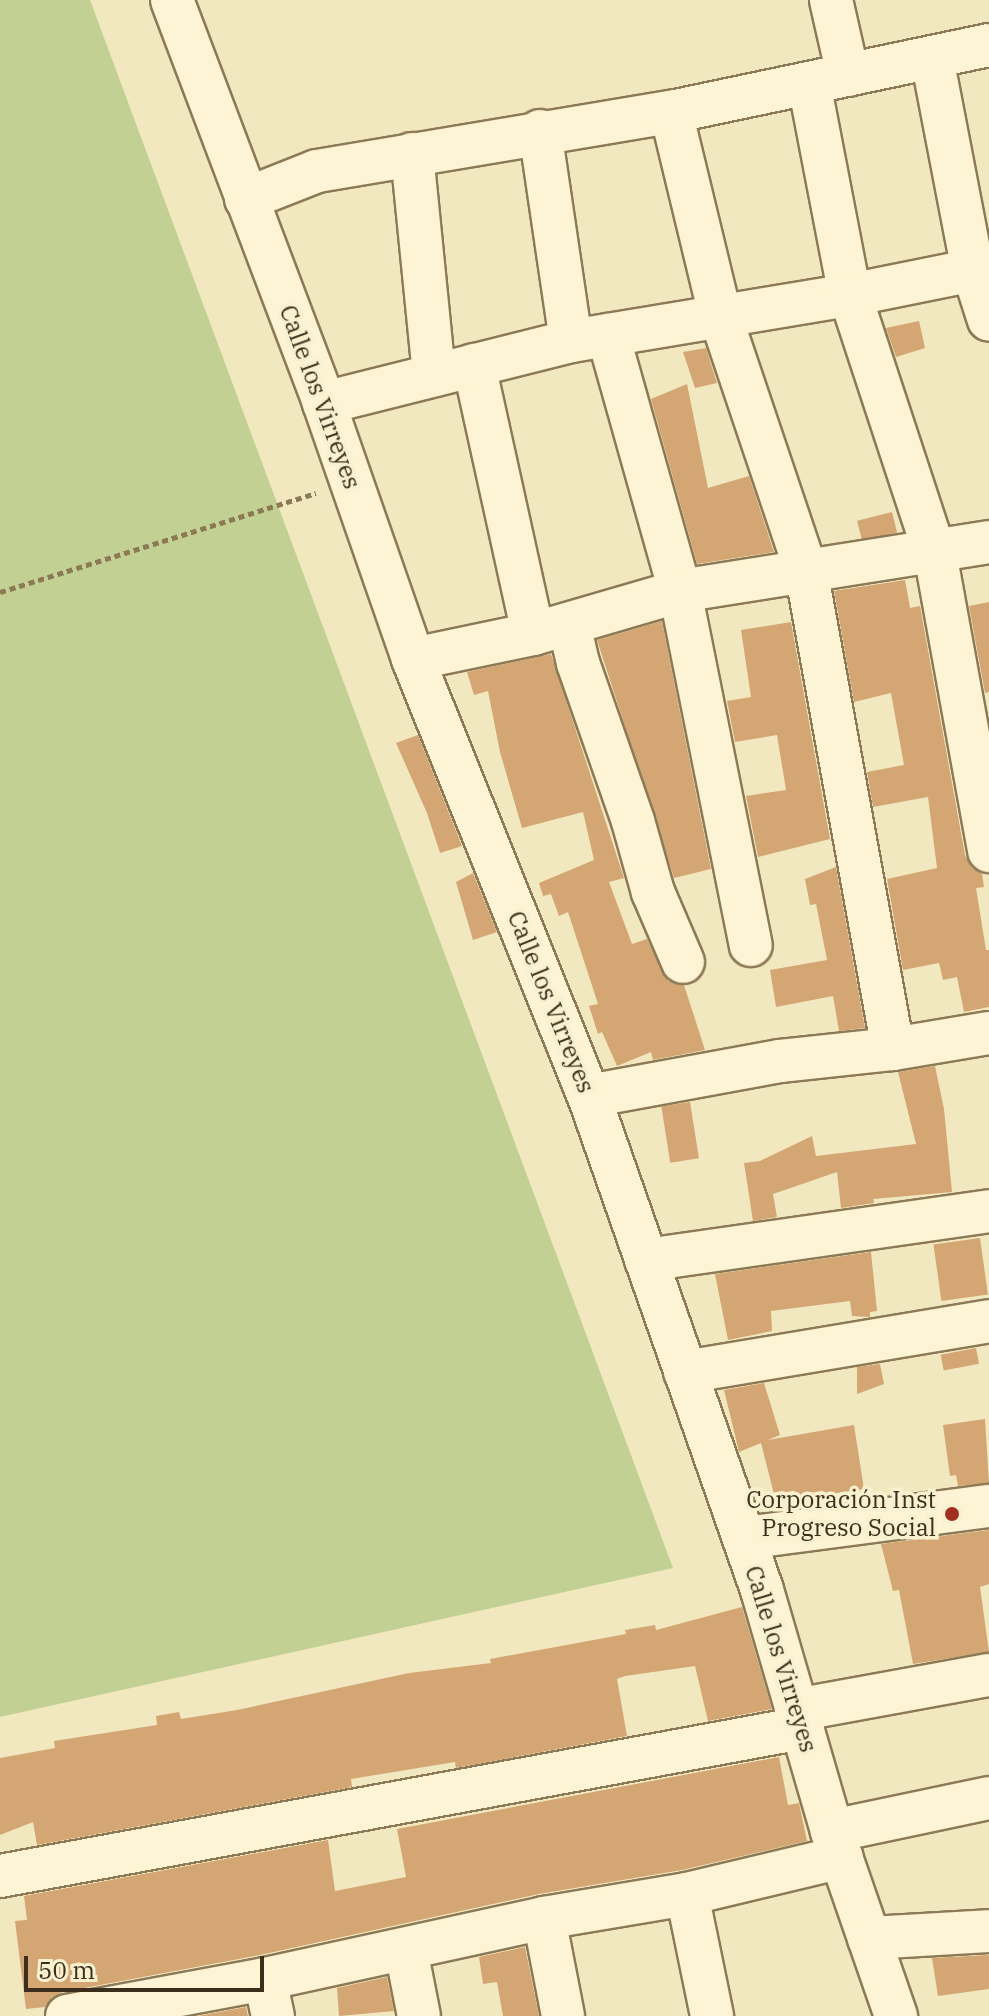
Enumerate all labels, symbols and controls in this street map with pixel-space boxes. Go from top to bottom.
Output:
street label: Calle los Virreyes [273,301,367,493]
street label: Calle los Virreyes [501,907,601,1097]
place label: Corporación Inst Progreso Social [746,1486,936,1542]
marker: Corporación Inst Progreso Social [943,1505,961,1523]
street label: Calle los Virreyes [739,1562,823,1756]
scale bar [28,1940,268,1990]
text: 50 m [38,1954,95,1986]

